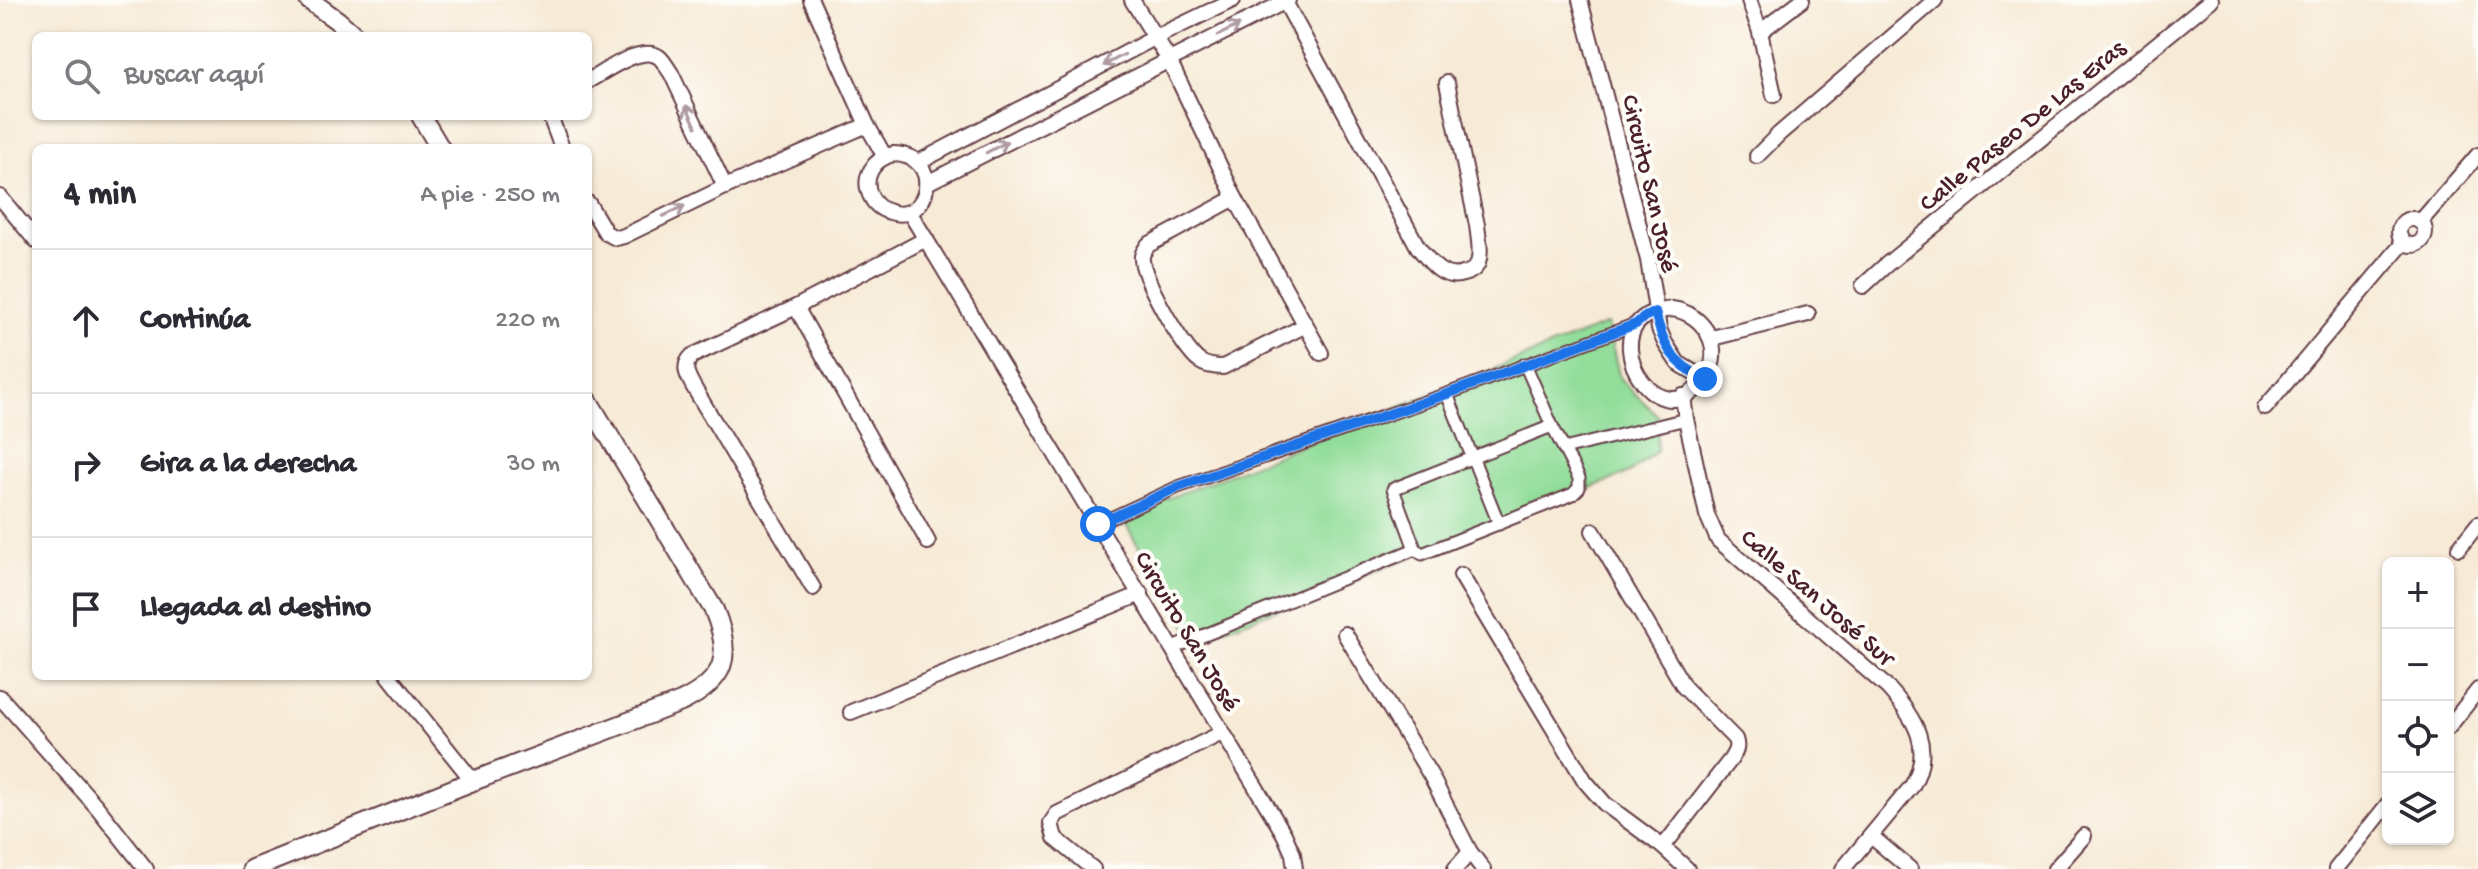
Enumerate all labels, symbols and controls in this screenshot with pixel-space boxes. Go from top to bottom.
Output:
one-way arrow [1216,22,1240,37]
search box [32,32,592,120]
street label: Calle Paseo De Las Eras [1914,34,2134,220]
one-way arrow [1102,53,1126,69]
icon: search [60,54,104,98]
text: Buscar aquí [124,59,264,94]
street label: Circuito San José [1612,92,1683,276]
one-way arrow [683,105,698,129]
one-way arrow [984,138,1008,154]
text: 4 min [64,176,136,216]
text: A pie · 250 m [420,181,560,212]
one-way arrow [662,203,686,218]
icon: ahead [64,299,108,343]
text: Continúa [140,304,250,339]
text: 220 m [495,306,560,337]
route end [1687,361,1723,397]
icon: right [64,443,108,487]
text: Gira a la derecha [140,448,356,483]
text: 30 m [507,450,560,481]
route start [1080,506,1116,542]
street label: Calle San José Sur [1733,524,1902,677]
street label: Circuito San José [1125,547,1245,718]
map controls [2382,557,2454,845]
button: + [2382,557,2454,629]
icon: arrive [64,587,108,631]
text: Llegada al destino [140,592,371,627]
button: − [2382,629,2454,701]
button: locate [2382,701,2454,773]
button: layers [2382,773,2454,845]

